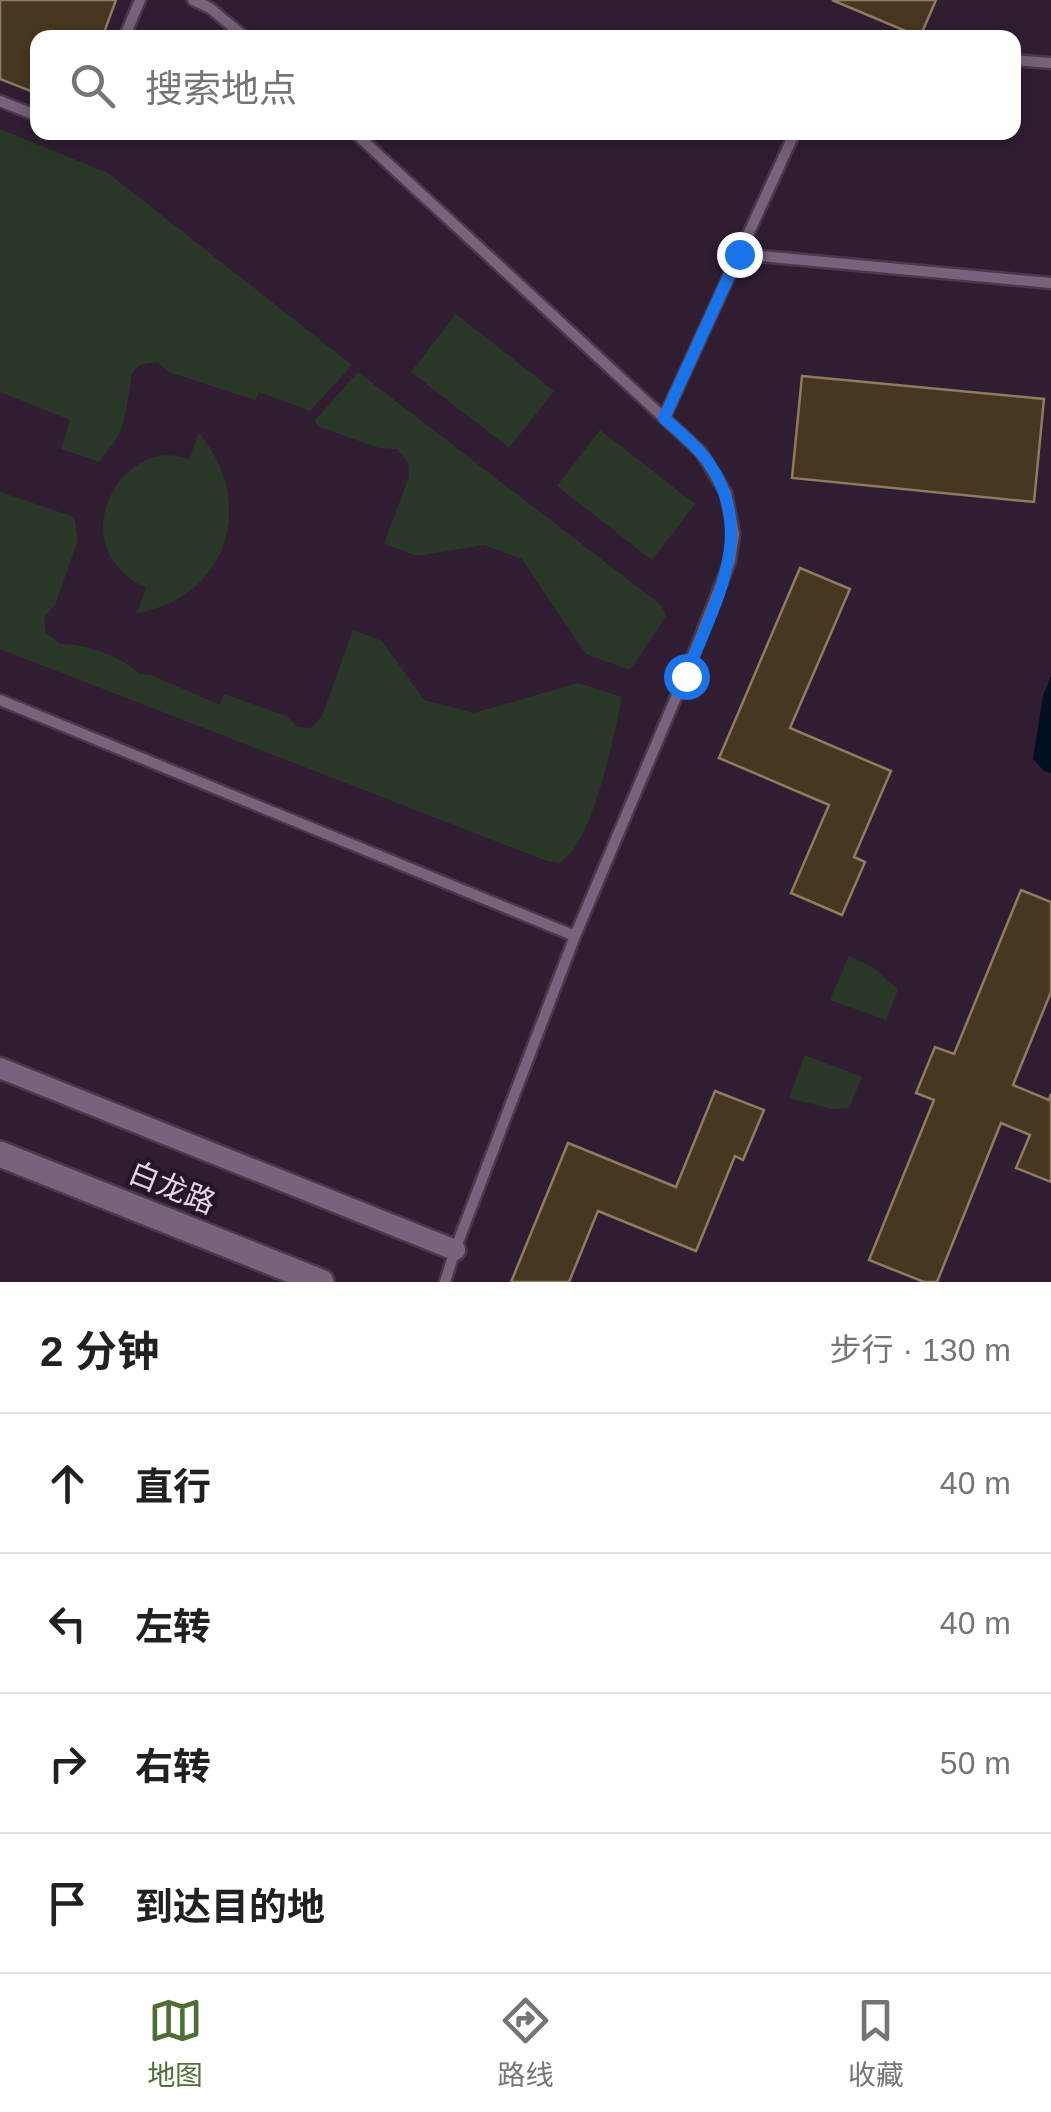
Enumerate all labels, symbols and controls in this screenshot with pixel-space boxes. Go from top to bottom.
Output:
search box [30,30,1021,140]
icon: search [65,58,120,113]
text: 搜索地点 [145,68,297,110]
route end [717,232,763,278]
route start [664,654,710,700]
street label: 白龙路 [124,1155,220,1220]
text: 2 分钟 [40,1328,159,1375]
text: 步行 · 130 m [830,1332,1011,1368]
icon: ahead [40,1456,95,1511]
text: 40 m [940,1465,1011,1501]
text: 直行 [135,1466,211,1508]
icon: left [40,1596,95,1651]
text: 40 m [940,1605,1011,1641]
text: 左转 [135,1606,211,1648]
icon: right [40,1736,95,1791]
text: 50 m [940,1745,1011,1781]
text: 右转 [135,1746,211,1788]
icon: arrive [40,1876,95,1931]
text: 到达目的地 [135,1886,325,1928]
tab: 地图 [147,1993,203,2093]
tab: 路线 [497,1993,554,2093]
tab: 收藏 [848,1993,904,2093]

